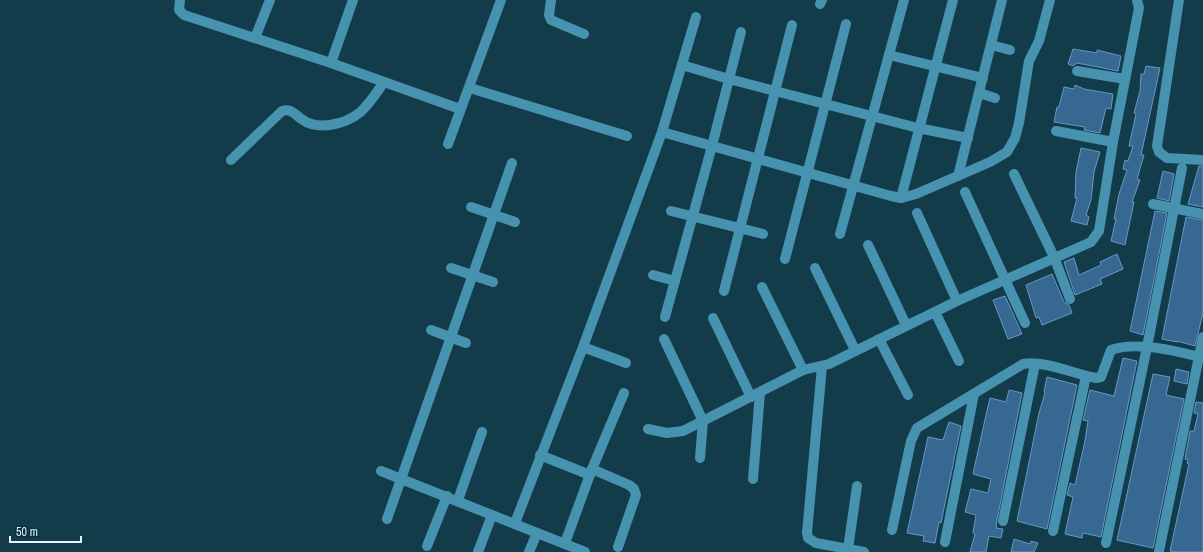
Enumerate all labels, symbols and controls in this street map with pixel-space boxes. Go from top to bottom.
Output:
scale bar [10,518,81,544]
text: 50 m [16,524,38,540]

